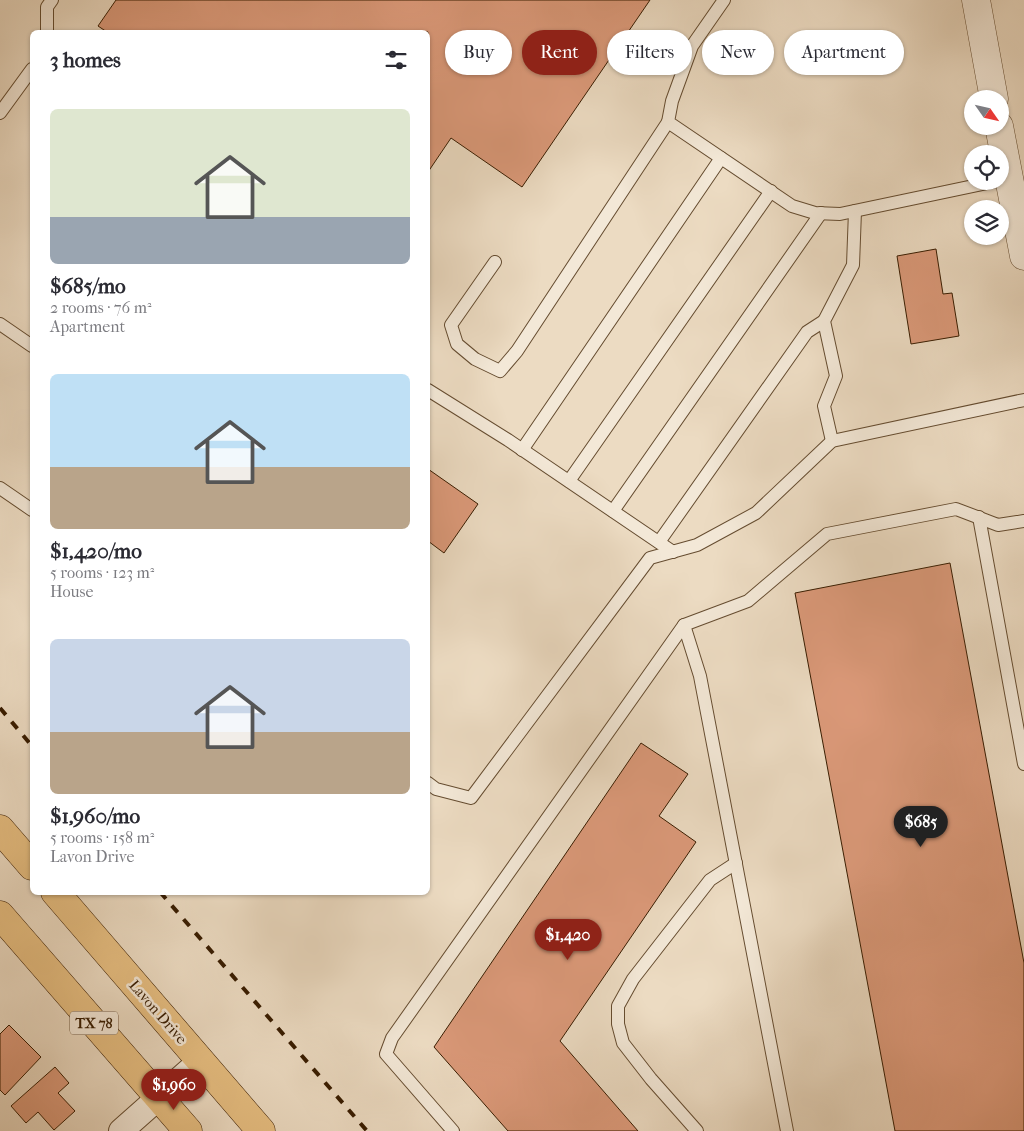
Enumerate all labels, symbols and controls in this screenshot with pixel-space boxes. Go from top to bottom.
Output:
chip: Buy [445,30,512,75]
chip: Rent [522,30,597,75]
chip: Filters [607,30,692,75]
chip: New [702,30,774,75]
chip: Apartment [784,30,904,75]
icon: filters [382,46,410,74]
text: 3 homes [50,48,121,72]
north arrow [964,90,1009,135]
map controls [964,90,1009,245]
icon: home [185,142,275,232]
button: locate [964,145,1009,190]
button: layers [964,200,1009,245]
text: $685/mo [50,274,126,298]
text: 2 rooms · 76 m² [50,298,151,317]
text: Apartment [50,317,125,336]
icon: home [185,407,275,497]
text: $1,420/mo [50,539,142,563]
text: 5 rooms · 123 m² [50,563,154,582]
text: House [50,582,93,601]
icon: home [185,672,275,762]
text: $1,960/mo [50,804,140,828]
pin: $685 [891,806,951,848]
text: $685 [905,812,937,831]
text: 5 rooms · 158 m² [50,828,154,847]
text: Lavon Drive [50,847,134,866]
pin: $1,420 [527,918,609,961]
text: $1,420 [546,925,590,944]
street label: Lavon Drive [125,976,191,1048]
road number: TX 78 [70,1011,118,1034]
pin: $1,960 [133,1068,215,1111]
text: $1,960 [152,1075,196,1094]

